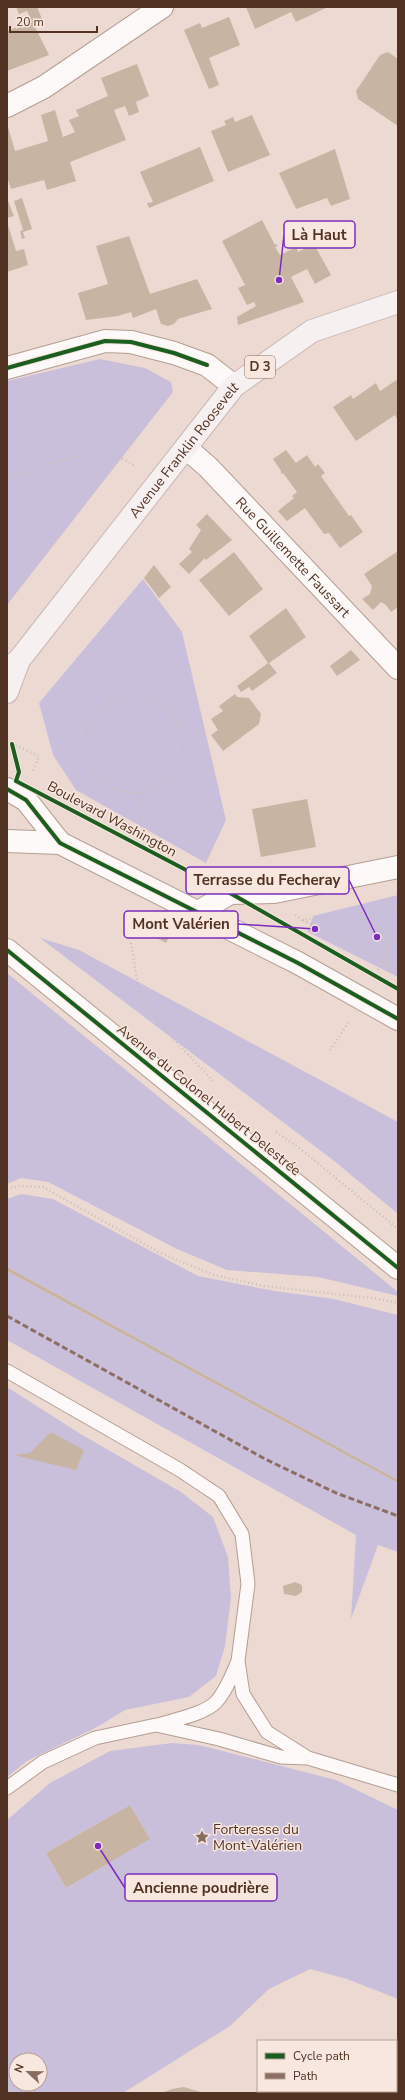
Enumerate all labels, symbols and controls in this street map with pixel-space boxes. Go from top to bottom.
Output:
scale bar [10,8,97,34]
text: 20 m [16,14,44,30]
callout: Là Haut [284,221,355,248]
text: Là Haut [292,225,347,245]
road number: D 3 [245,356,275,378]
street label: Avenue Franklin Roosevelt [125,377,242,522]
street label: Rue Guillemette Faussart [232,493,355,622]
street label: Boulevard Washington [44,777,180,861]
callout: Terrasse du Fecheray [186,867,349,894]
text: Terrasse du Fecheray [194,870,341,890]
callout: Mont Valérien [124,911,238,938]
text: Mont Valérien [132,914,230,934]
street label: Avenue du Colonel Hubert Delestrée [113,1020,305,1180]
place label: Forteresse du Mont-Valérien [213,1820,302,1855]
place icon: Forteresse du Mont-Valérien [194,1829,210,1845]
callout: Ancienne poudrière [125,1874,277,1901]
text: Ancienne poudrière [133,1878,269,1898]
legend [257,2040,397,2092]
text: Cycle path [293,2048,350,2064]
north arrow [8,2052,48,2092]
text: N [11,2062,28,2075]
text: Path [293,2068,318,2084]

